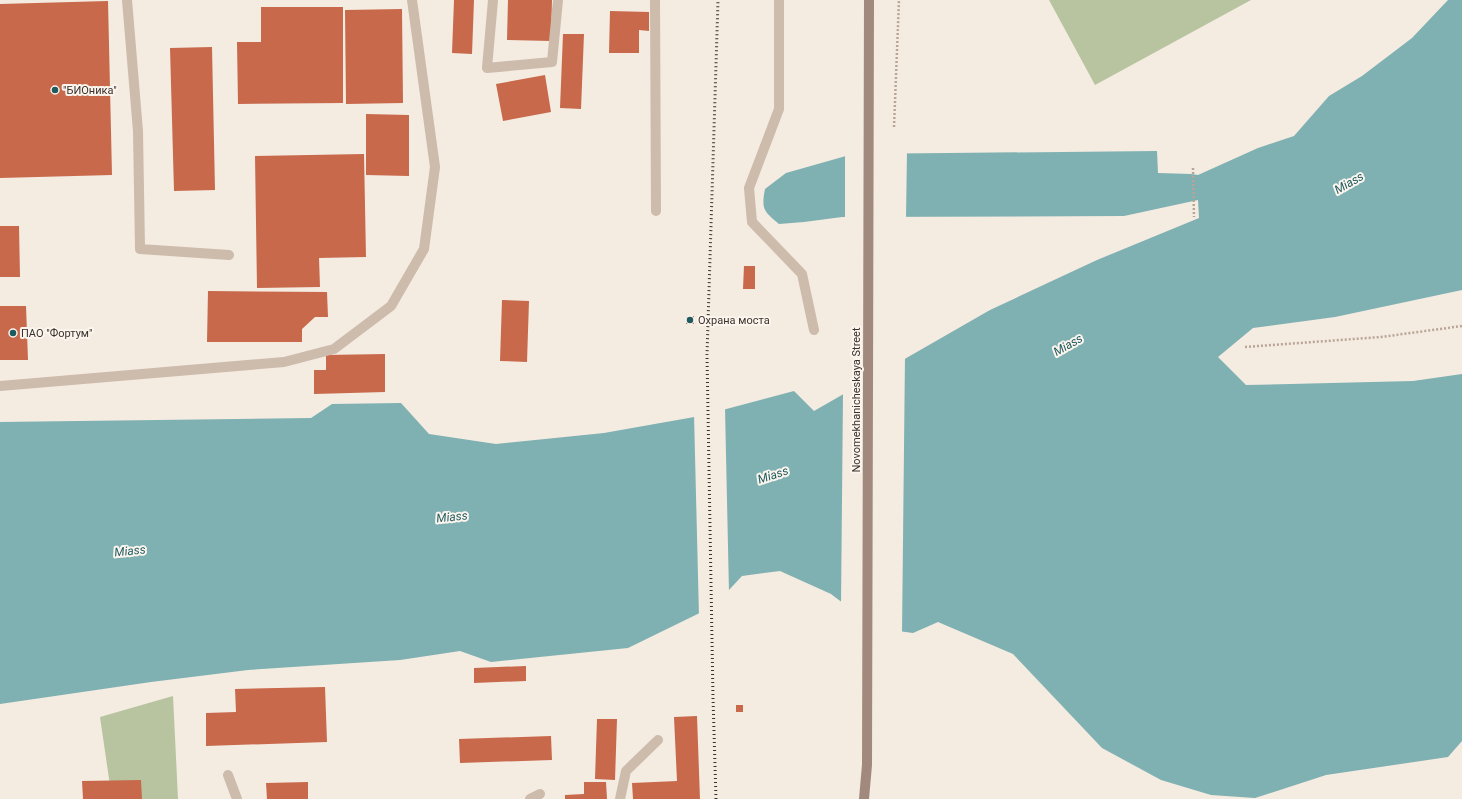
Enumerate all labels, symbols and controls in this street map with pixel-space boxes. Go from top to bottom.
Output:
place label: "БИОника" [63,84,117,97]
marker: "БИОника" [50,85,60,95]
water label: Miass [1332,169,1366,197]
place label: Охрана моста [698,314,770,327]
marker: Охрана моста [685,315,695,325]
place label: ПАО "Фортум" [21,327,93,340]
street label: Novomekhanicheskaya Street [850,327,863,473]
marker: ПАО "Фортум" [8,328,18,338]
water label: Miass [1051,331,1085,359]
water label: Miass [756,463,790,487]
water label: Miass [436,508,468,526]
water label: Miass [114,542,146,560]

